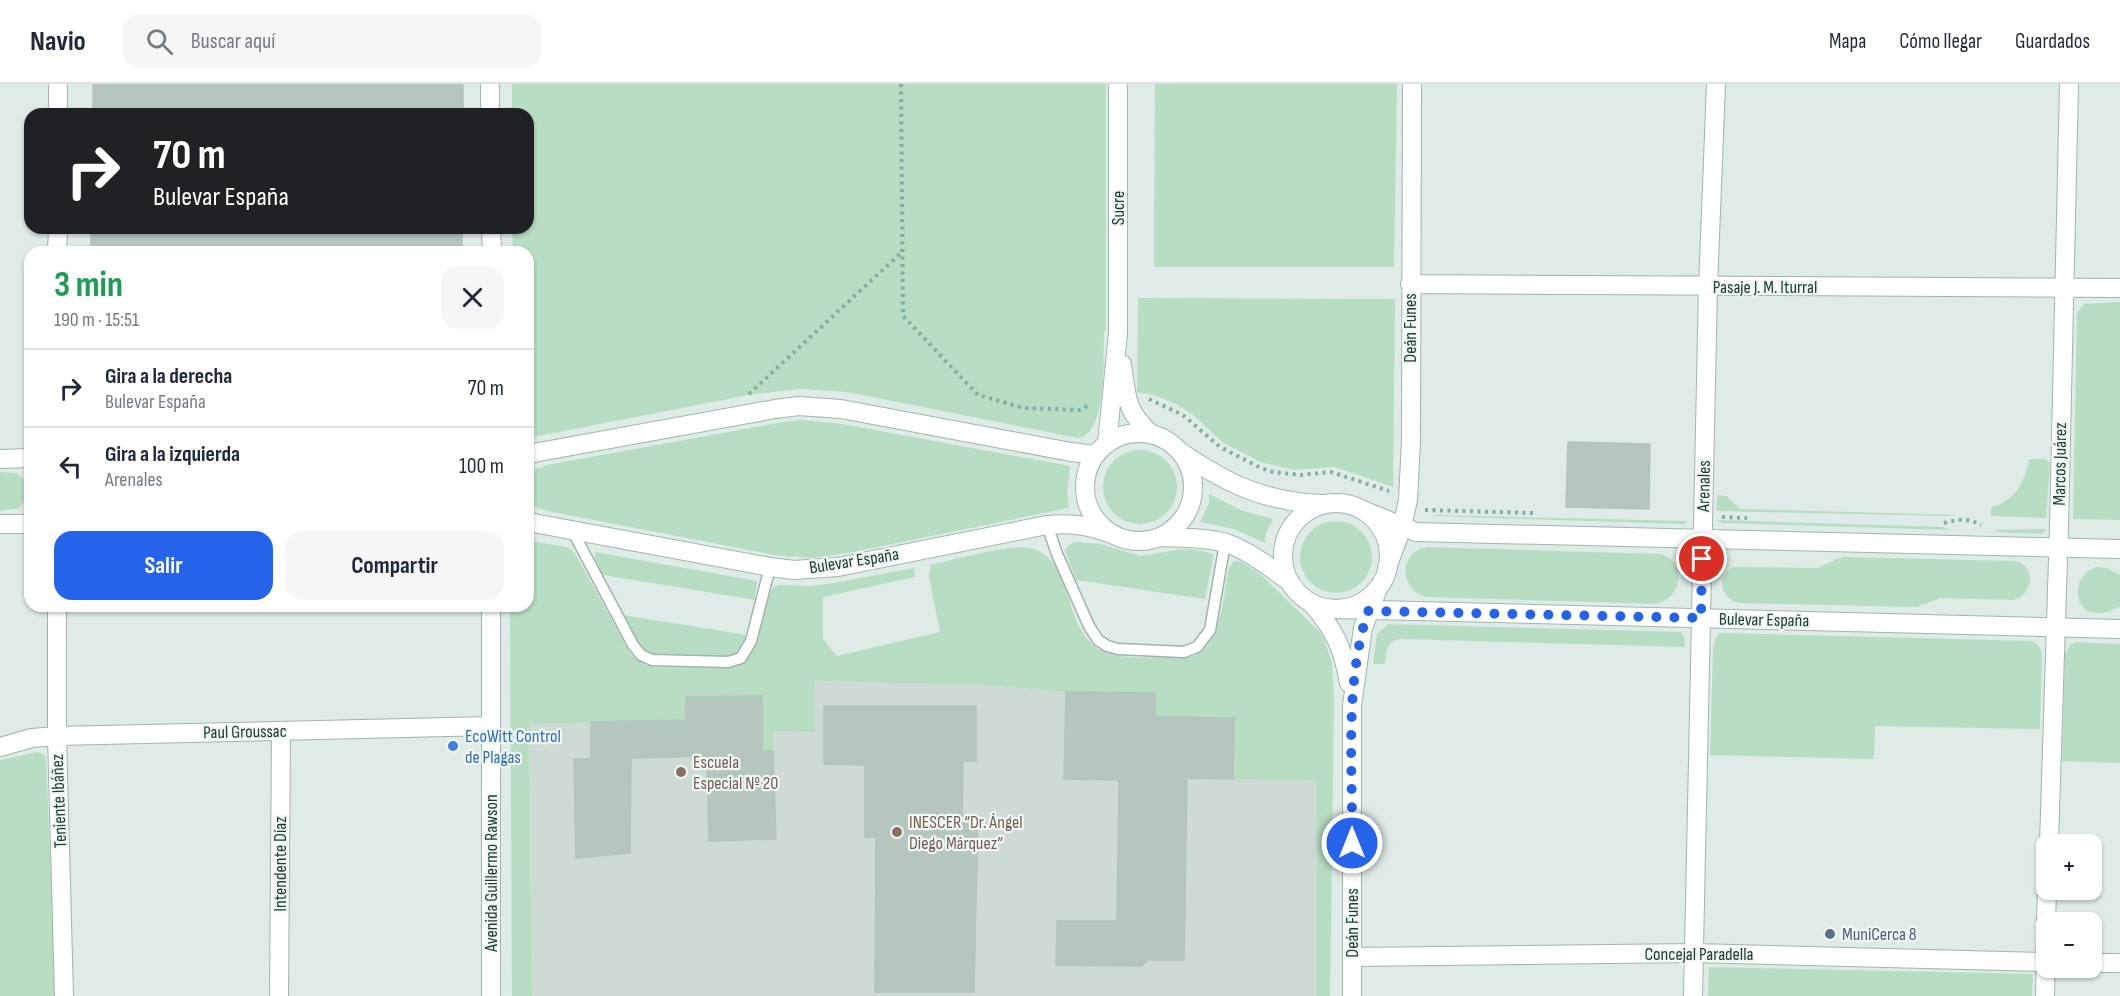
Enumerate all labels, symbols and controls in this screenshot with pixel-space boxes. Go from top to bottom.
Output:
search box [122,14,542,68]
text: Navio [30,25,86,58]
icon: search [143,25,176,58]
text: Buscar aquí [191,28,275,55]
text: Mapa [1829,29,1866,54]
text: Cómo llegar [1899,29,1982,54]
text: Guardados [2015,29,2090,54]
text: 70 m [153,130,226,181]
icon: right [54,132,132,210]
text: Bulevar España [153,181,289,213]
street label: Sucre [1108,191,1129,225]
text: 3 min [54,264,123,307]
button: close [441,266,504,329]
street label: Pasaje J. M. Iturral [1713,277,1817,298]
street label: Deán Funes [1400,293,1421,363]
text: 190 m · 15:51 [54,308,139,332]
text: Gira a la derecha [105,363,232,390]
icon: right [54,372,87,405]
text: 70 m [468,375,504,402]
text: Bulevar España [105,390,206,414]
street label: Marcos Juárez [2049,422,2071,506]
text: Gira a la izquierda [105,441,240,468]
icon: left [54,450,87,483]
text: 100 m [459,453,504,480]
street label: Arenales [1693,460,1715,513]
text: Arenales [105,468,163,492]
button: Salir [54,531,273,600]
button: Compartir [285,531,504,600]
pin [1676,533,1727,584]
icon: arrive [1685,542,1718,575]
street label: Bulevar España [808,544,900,578]
street label: Bulevar España [1719,609,1810,631]
street label: Paul Groussac [203,721,287,743]
place label: EcoWitt Control de Plagas [465,726,561,768]
marker: EcoWitt Control de Plagas [446,739,460,753]
place label: Escuela Especial Nº 20 [693,752,778,794]
street label: Teniente Ibáñez [47,753,71,849]
marker: Escuela Especial Nº 20 [674,765,688,779]
street label: Avenida Guillermo Rawson [481,794,502,953]
position arrow [1320,811,1384,875]
place label: INESCER “Dr. Ángel Diego Márquez” [909,812,1023,854]
street label: Intendente Díaz [270,816,291,912]
marker: INESCER “Dr. Ángel Diego Márquez” [890,825,904,839]
map controls [2036,834,2102,978]
button: + [2036,834,2102,900]
street label: Deán Funes [1342,888,1363,958]
button: − [2036,912,2102,978]
place label: MuniCerca 8 [1842,924,1917,945]
marker: MuniCerca 8 [1823,927,1837,941]
street label: Concejal Paradella [1645,944,1754,965]

